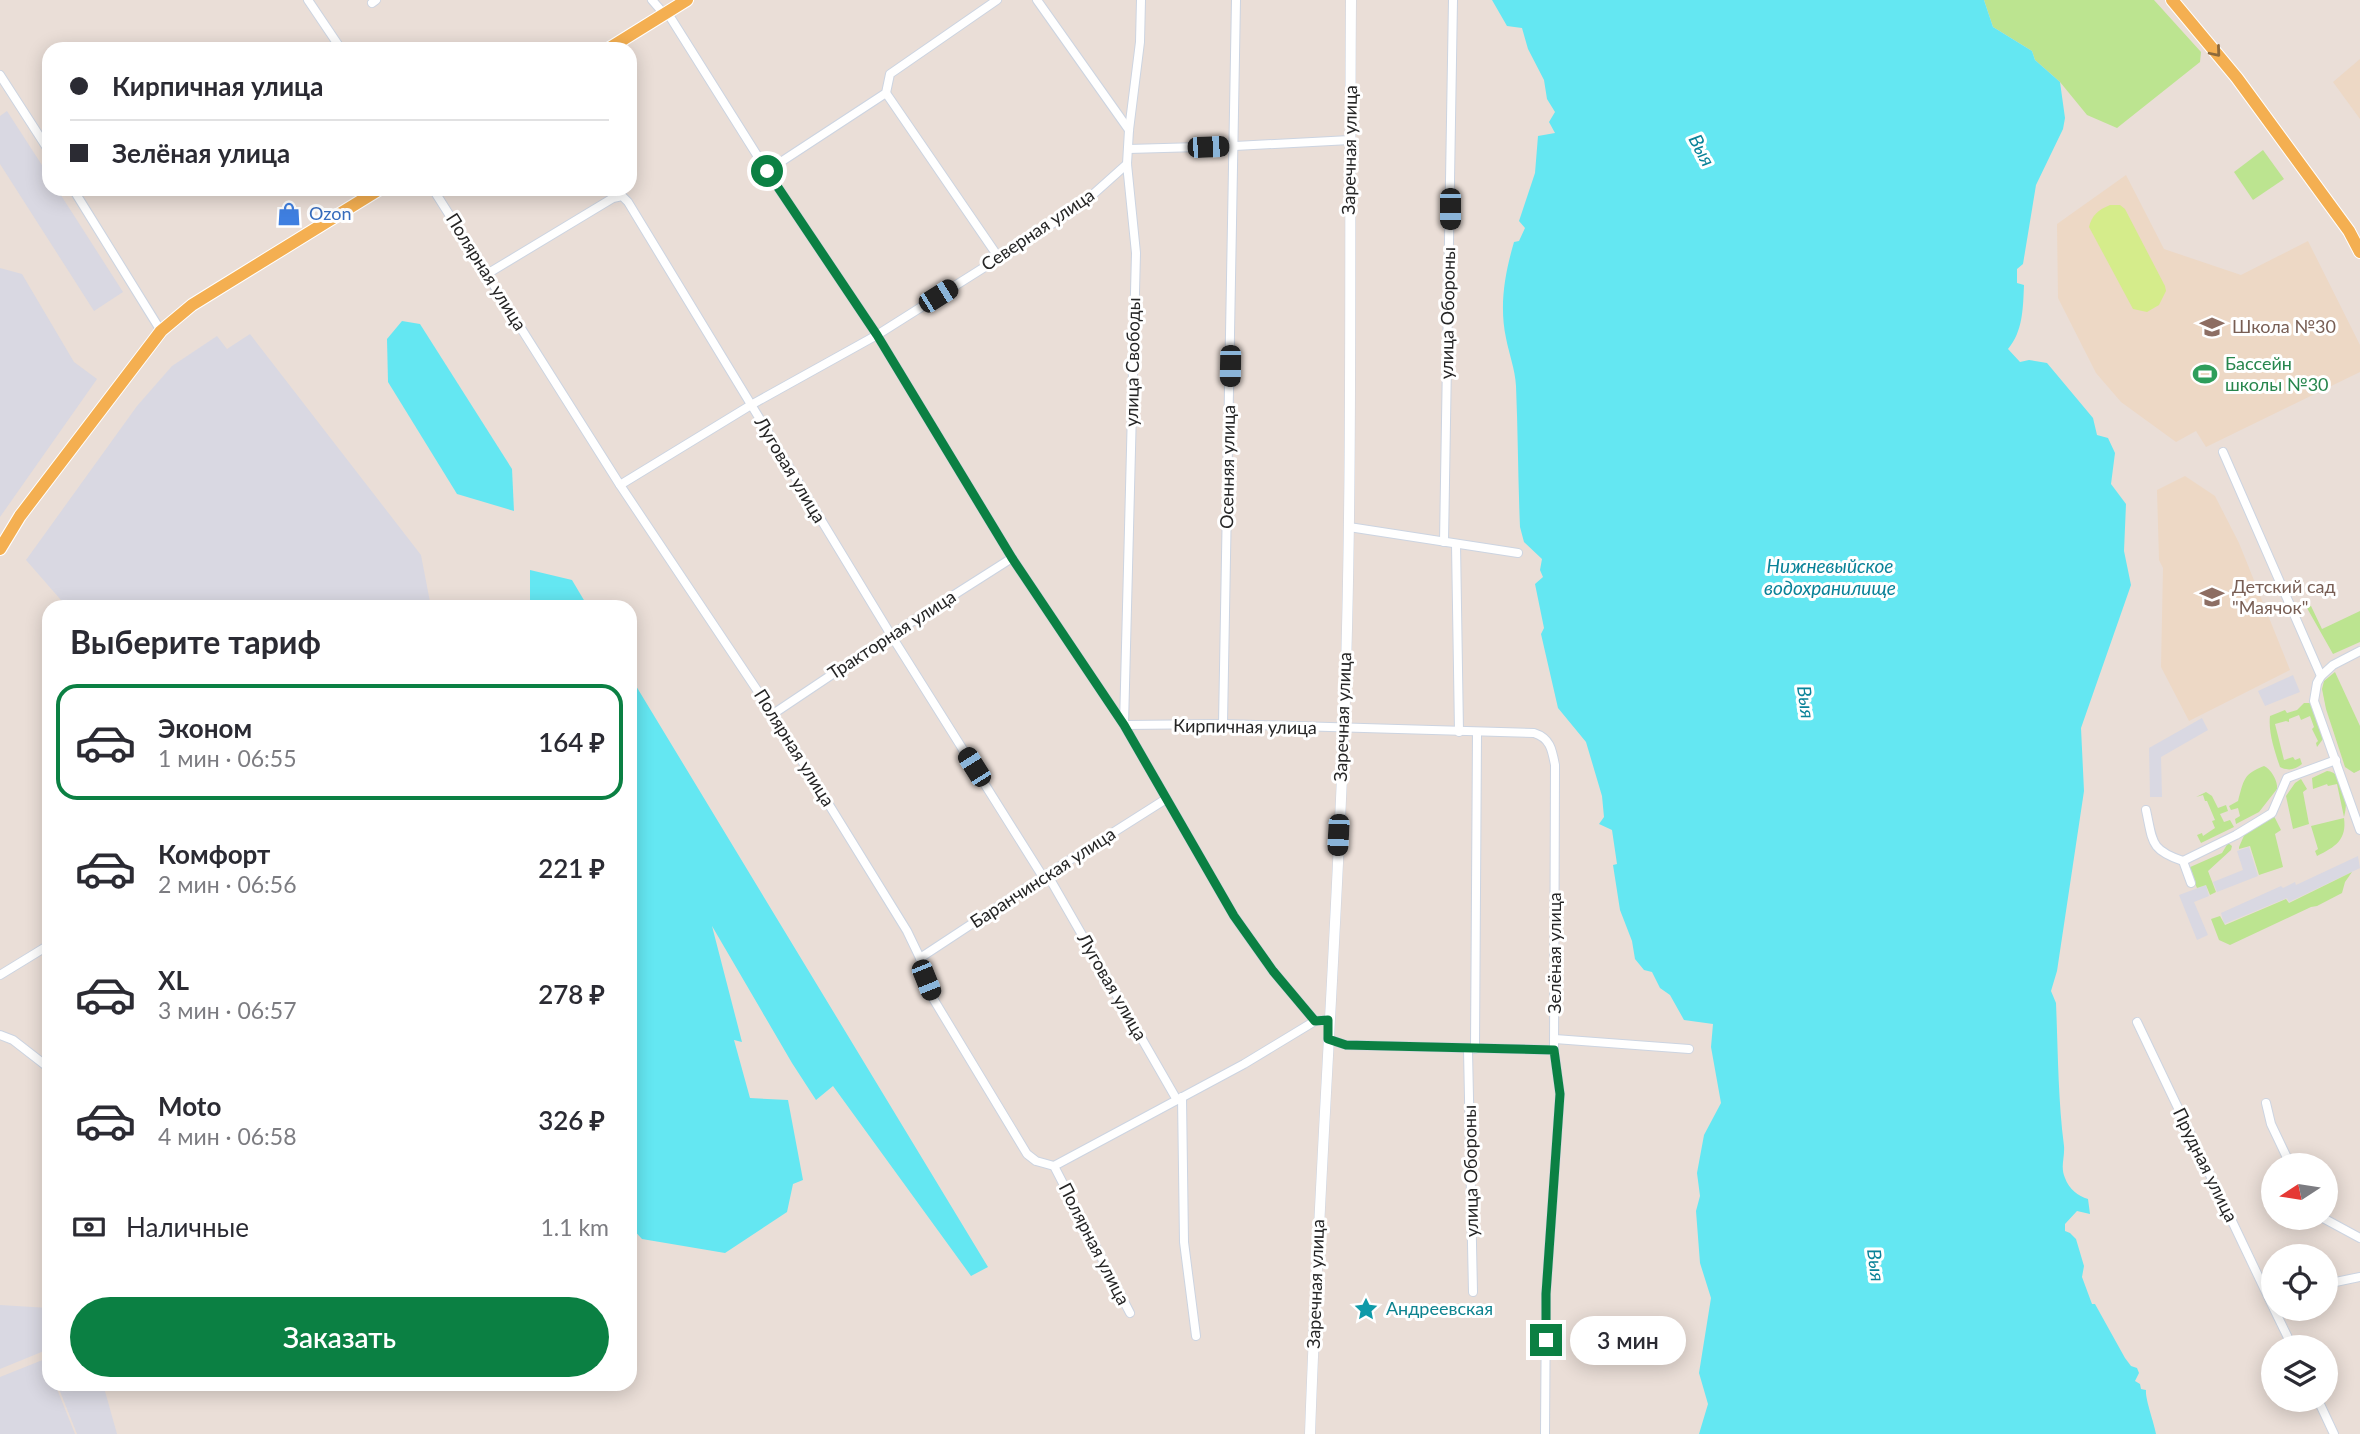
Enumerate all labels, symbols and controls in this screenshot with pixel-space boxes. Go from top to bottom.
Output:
one-way arrow [2208,44,2220,57]
text: Кирпичная улица [112,70,323,102]
street label: Заречная улица [1337,85,1361,215]
water label: Выя [1685,130,1720,170]
car [1187,136,1230,158]
text: Зелёная улица [112,137,290,169]
route start [751,155,783,187]
street label: Северная улица [977,183,1098,275]
car [1440,188,1461,230]
shop icon: Ozon [275,200,303,228]
place label: Ozon [309,202,351,224]
street label: Полярная улица [442,209,532,334]
street label: улица Обороны [1435,247,1459,379]
car [915,276,962,316]
street label: улица Свободы [1120,297,1144,427]
school or university icon: Школа №30 [2198,313,2226,341]
place label: Школа №30 [2232,315,2336,337]
car [1220,345,1241,387]
place label: Бассейн школы №30 [2225,352,2329,395]
sports icon: Бассейн школы №30 [2191,360,2219,388]
street label: Осенняя улица [1215,405,1239,529]
street label: Луговая улица [750,412,831,527]
water label: Нижневыйское водохранилище [1764,554,1896,599]
place label: Детский сад "Маячок" [2232,575,2336,618]
school or university icon: Детский сад "Маячок" [2198,583,2226,611]
street label: Тракторная улица [824,585,959,684]
text: Выберите тариф [70,622,321,661]
street label: Заречная улица [1329,652,1355,782]
water label: Выя [1793,684,1820,720]
street label: Полярная улица [750,685,840,810]
icon: car [74,711,137,774]
text: Эконом [158,712,252,744]
street label: Кирпичная улица [1173,714,1317,738]
text: 164 ₽ [538,726,605,758]
text: 1 мин · 06:55 [158,744,297,772]
car [954,744,995,790]
car [1327,813,1350,857]
street label: Баранчинская улица [966,822,1119,932]
icon: car [74,837,137,900]
text: Комфорт [158,838,270,870]
text: 221 ₽ [538,852,605,884]
text: 2 мин · 06:56 [158,870,297,898]
street label: Зелёная улица [1543,892,1565,1014]
street label: Луговая улица [1073,928,1152,1044]
car [909,957,944,1003]
icon: car [74,963,137,1026]
text: XL [158,964,189,996]
text: 278 ₽ [538,978,605,1010]
text: 3 мин · 06:57 [158,996,297,1024]
icon: car [74,1089,137,1152]
text: Moto [158,1090,221,1122]
text: 326 ₽ [538,1104,605,1136]
street label: Прудная улица [2169,1104,2243,1225]
street label: улица Обороны [1458,1105,1482,1237]
text: 4 мин · 06:58 [158,1122,297,1150]
north arrow [2261,1153,2338,1230]
map controls [2261,1153,2338,1412]
street label: Полярная улица [1055,1179,1135,1308]
icon: cash [70,1208,108,1246]
text: Наличные [126,1211,249,1243]
text: 1.1 km [540,1213,609,1241]
street label: Заречная улица [1302,1219,1328,1349]
button: locate [2261,1244,2338,1321]
water label: Выя [1863,1247,1890,1283]
place icon: Андреевская [1352,1295,1380,1323]
button: Заказать [70,1297,609,1377]
place label: Андреевская [1386,1297,1493,1319]
callout: 3 мин [1570,1316,1686,1364]
route end [1530,1324,1562,1356]
text: 3 мин [1597,1326,1659,1354]
button: layers [2261,1335,2338,1412]

